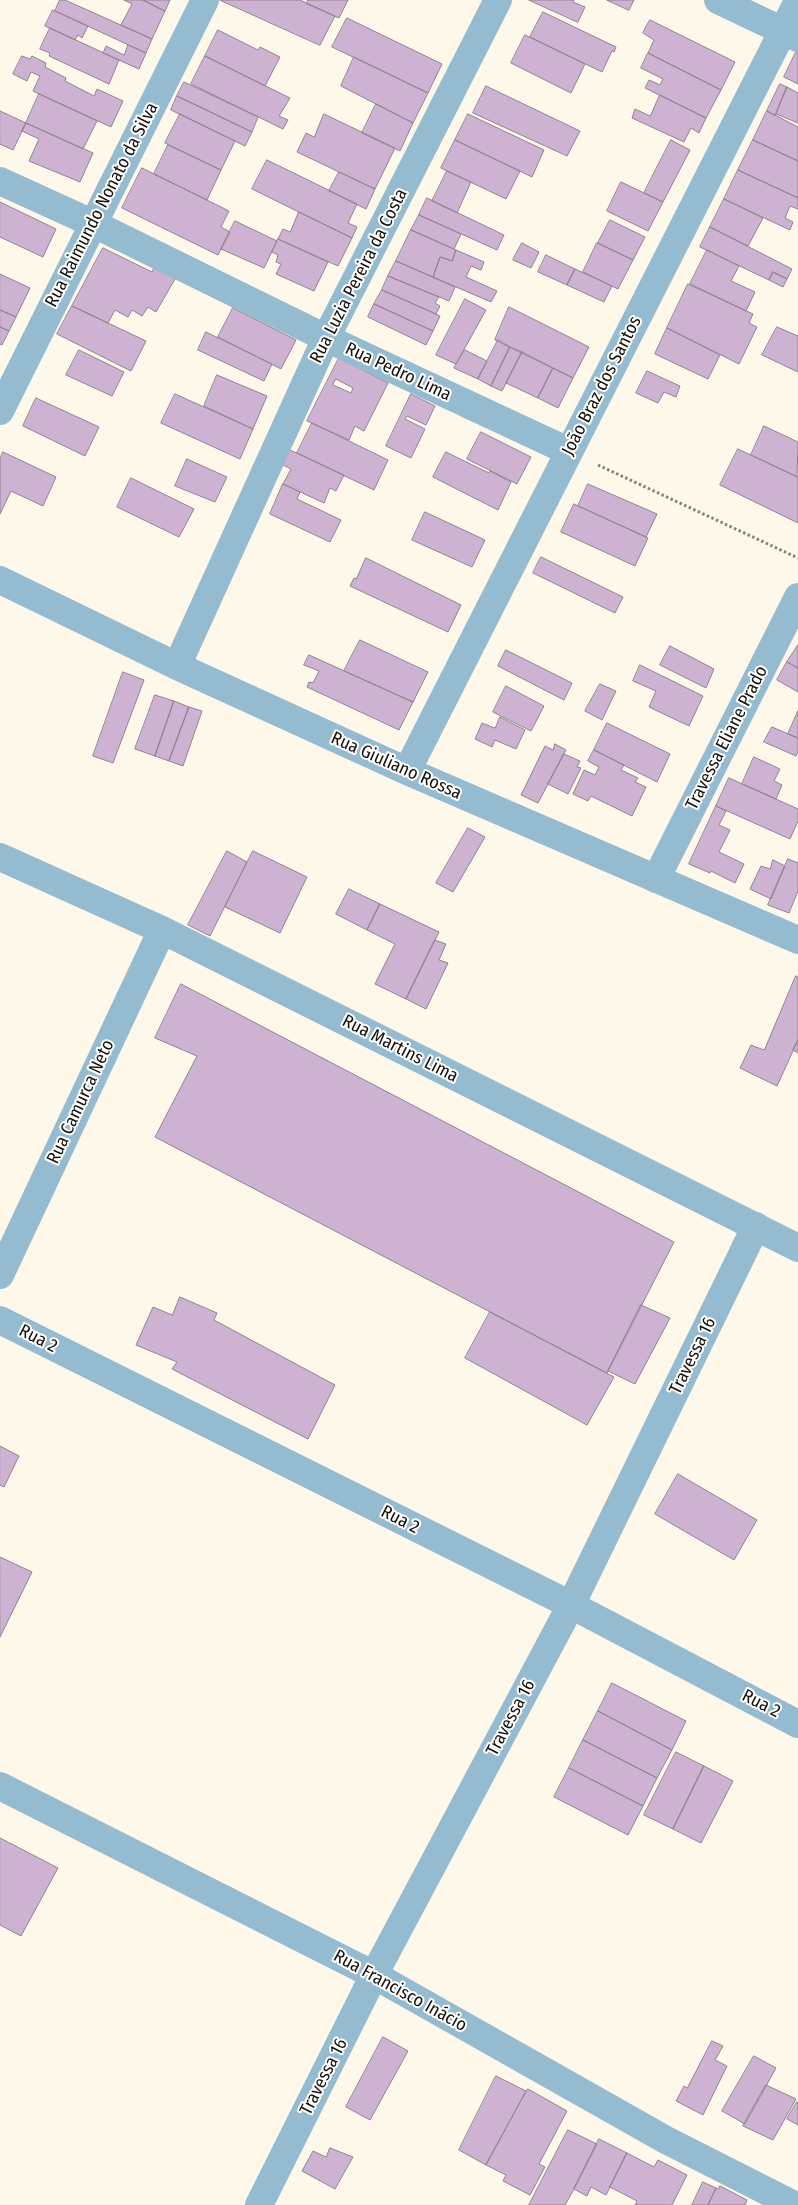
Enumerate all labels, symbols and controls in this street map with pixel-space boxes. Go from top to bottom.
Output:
street label: Rua Raimundo Nonato da Silva [41,99,163,311]
street label: Rua Luzia Pereira da Costa [306,185,412,367]
street label: João Braz dos Santos [558,313,646,459]
street label: Rua Pedro Lima [342,338,454,406]
street label: Travessa Eliane Prado [681,662,773,814]
street label: Rua Giuliano Rossa [327,728,465,804]
street label: Rua Martins Lima [338,1011,462,1087]
street label: Rua Camurca Neto [43,1036,119,1168]
street label: Travessa 16 [665,1314,721,1398]
street label: Rua 2 [15,1320,61,1358]
street label: Rua 2 [377,1501,423,1539]
street label: Travessa 16 [482,1676,540,1760]
street label: Rua 2 [738,1685,784,1723]
street label: Rua Francisco Inácio [329,1945,471,2037]
street label: Travessa 16 [296,2035,352,2119]

